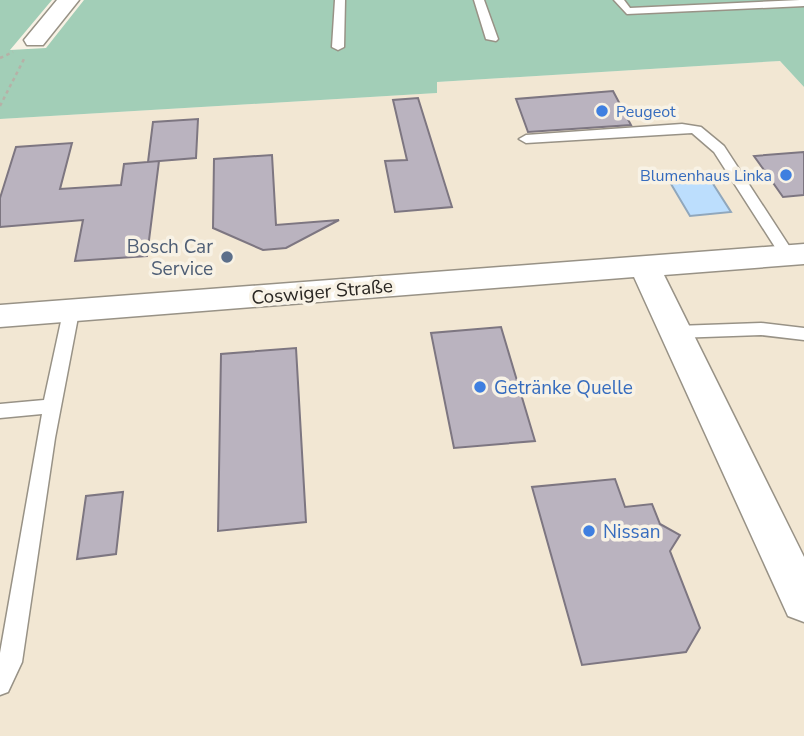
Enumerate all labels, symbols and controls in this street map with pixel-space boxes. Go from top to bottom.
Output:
place label: Peugeot [616,101,676,123]
marker: Peugeot [594,103,610,119]
place label: Blumenhaus Linka [640,165,772,187]
marker: Blumenhaus Linka [778,167,794,183]
place label: Bosch Car Service [127,234,213,282]
marker: Bosch Car Service [219,249,235,265]
street label: Coswiger Straße [250,273,394,311]
place label: Getränke Quelle [494,375,633,401]
marker: Getränke Quelle [472,379,488,395]
place label: Nissan [603,519,661,545]
marker: Nissan [581,523,597,539]

